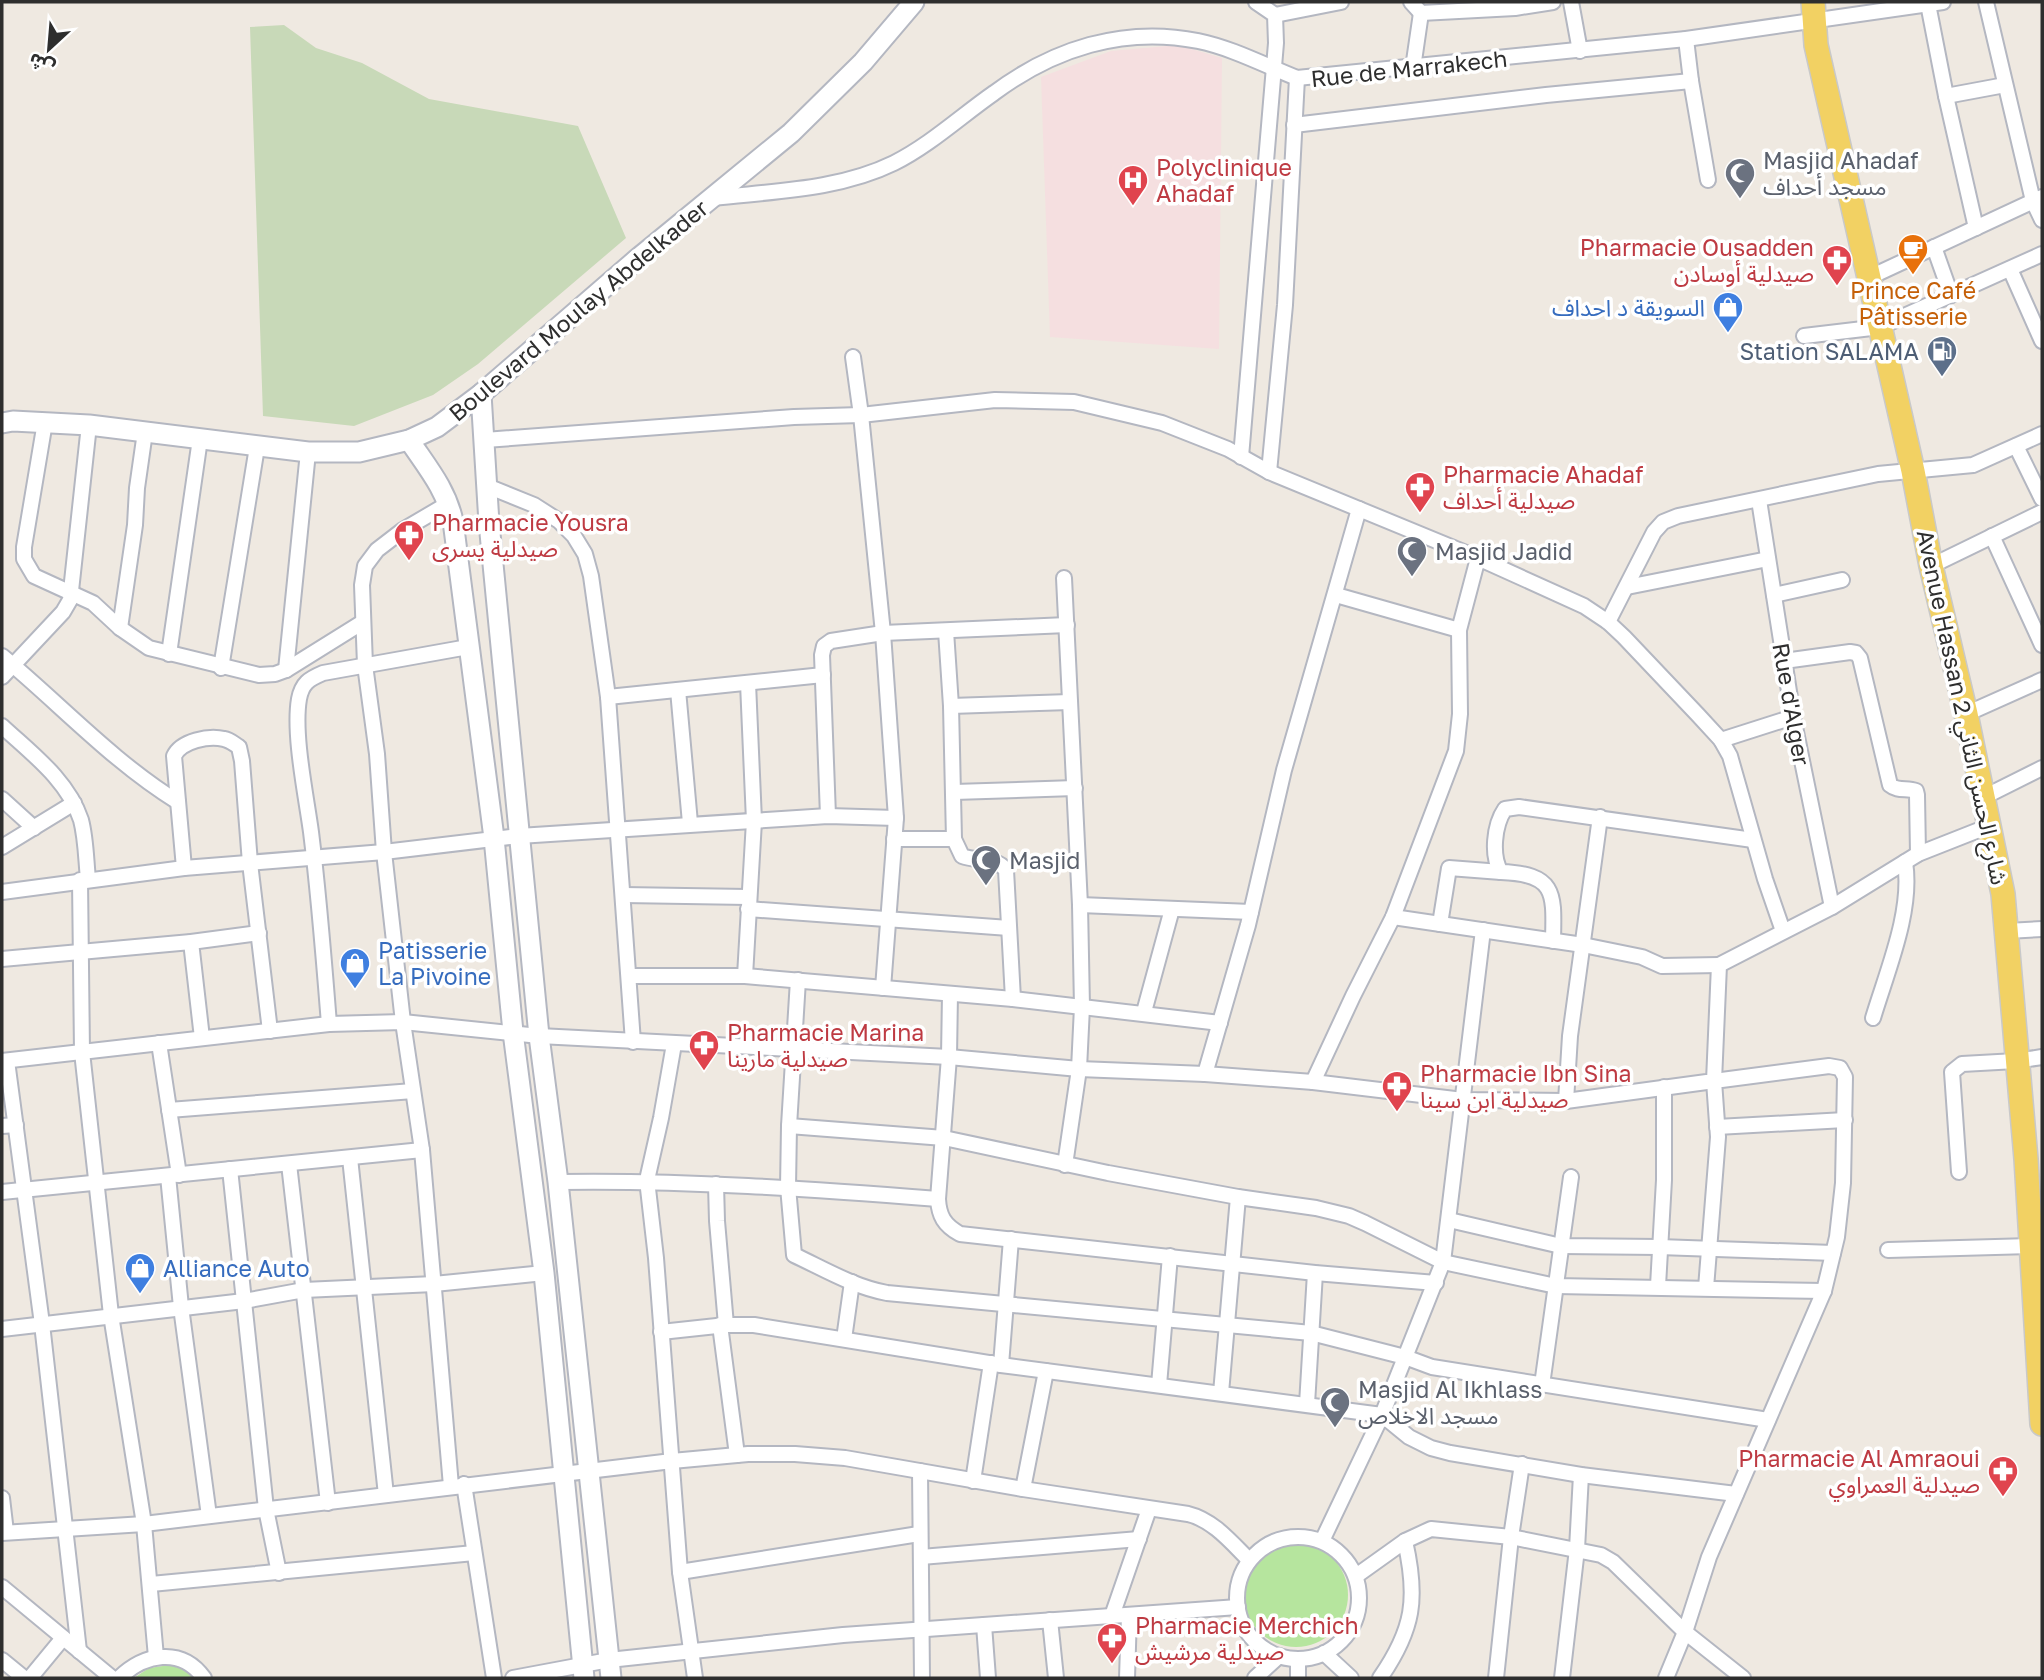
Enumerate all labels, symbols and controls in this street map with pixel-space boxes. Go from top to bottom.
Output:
north arrow [14,14,84,84]
street label: Rue de Marrakech [1309,44,1509,92]
text: ش [25,49,58,81]
place label: Masjid Ahadaf مسجد أحداف [1763,146,1918,200]
place label: Polyclinique Ahadaf [1156,153,1292,207]
mosque icon: Masjid Ahadaf مسجد أحداف [1723,156,1757,200]
hospital icon: Polyclinique Ahadaf [1116,163,1150,207]
street label: Boulevard Moulay Abdelkader [443,193,713,427]
cafe icon: Prince Café Pâtisserie [1896,232,1930,276]
place label: Pharmacie Ousadden صيدلية أوسادن [1580,233,1814,288]
pharmacy icon: Pharmacie Ousadden صيدلية أوسادن [1820,243,1854,287]
place label: Prince Café Pâtisserie [1850,276,1976,330]
shop icon: السويقة د احداف [1711,290,1745,334]
place label: السويقة د احداف [1552,293,1705,322]
fuel station icon: Station SALAMA [1925,334,1959,378]
place label: Station SALAMA [1739,337,1919,365]
place label: Pharmacie Ahadaf صيدلية أحداف [1443,460,1643,514]
pharmacy icon: Pharmacie Ahadaf صيدلية أحداف [1403,470,1437,514]
place label: Pharmacie Yousra صيدلية يسرى [432,508,629,563]
pharmacy icon: Pharmacie Yousra صيدلية يسرى [392,518,426,562]
street label: Avenue Hassan 2 شارع الحسن الثاني [1907,527,2014,888]
mosque icon: Masjid Jadid [1395,534,1429,578]
place label: Masjid Jadid [1435,537,1572,565]
street label: Rue d'Alger [1767,640,1817,768]
mosque icon: Masjid [969,843,1003,887]
place label: Masjid [1009,846,1080,874]
place label: Patisserie La Pivoine [378,936,491,990]
shop icon: Patisserie La Pivoine [338,946,372,990]
place label: Pharmacie Marina صيدلية مارينا [727,1018,924,1073]
pharmacy icon: Pharmacie Marina صيدلية مارينا [687,1028,721,1072]
place label: Pharmacie Ibn Sina صيدلية ابن سينا [1420,1059,1632,1113]
pharmacy icon: Pharmacie Ibn Sina صيدلية ابن سينا [1380,1069,1414,1113]
shop icon: Alliance Auto [123,1251,157,1295]
place label: Alliance Auto [163,1254,309,1282]
place label: Masjid Al Ikhlass مسجد الاخلاص [1358,1375,1542,1429]
mosque icon: Masjid Al Ikhlass مسجد الاخلاص [1318,1385,1352,1429]
place label: Pharmacie Al Amraoui صيدلية العمراوي [1738,1444,1980,1502]
pharmacy icon: Pharmacie Al Amraoui صيدلية العمراوي [1986,1454,2020,1498]
place label: Pharmacie Merchich صيدلية مرشيش [1135,1611,1359,1666]
pharmacy icon: Pharmacie Merchich صيدلية مرشيش [1095,1621,1129,1665]

